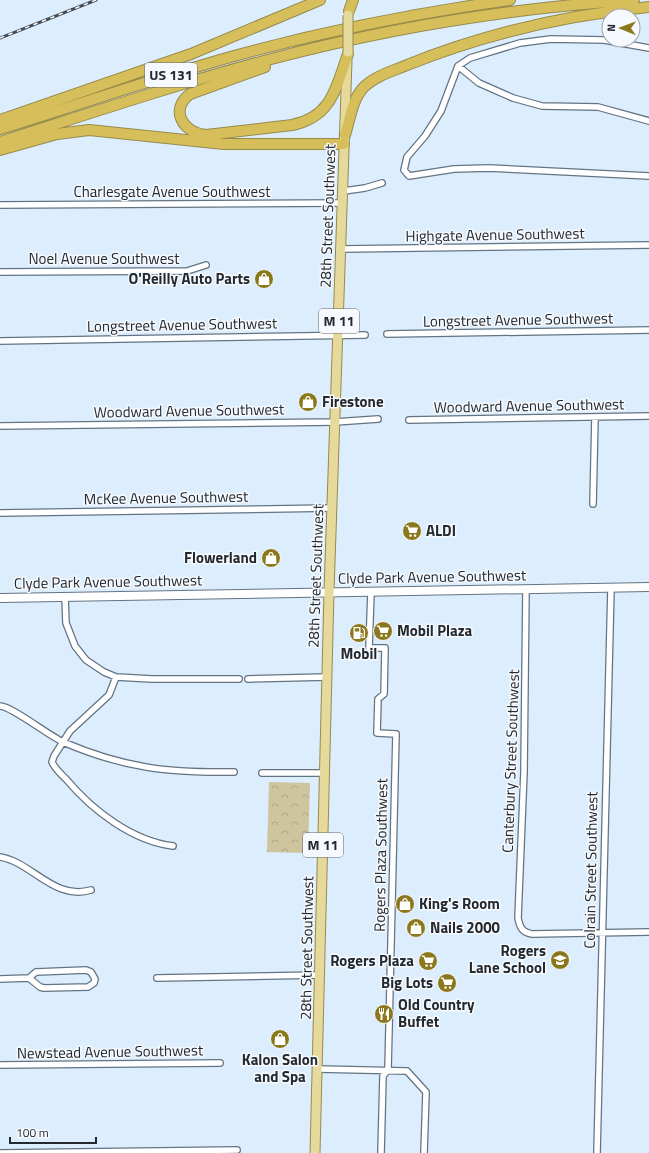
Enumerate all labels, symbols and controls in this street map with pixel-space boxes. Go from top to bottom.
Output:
north arrow [601,8,641,48]
text: N [603,24,619,32]
road number: US 131 [145,63,197,87]
street label: 28th Street Southwest [313,143,342,288]
street label: Charlesgate Avenue Southwest [74,180,271,203]
street label: Highgate Avenue Southwest [405,221,586,248]
street label: Noel Avenue Southwest [29,247,180,270]
place label: O'Reilly Auto Parts [128,267,250,290]
shop icon: O'Reilly Auto Parts [253,268,275,290]
street label: Longstreet Avenue Southwest [423,306,614,333]
road number: M 11 [319,309,359,333]
street label: Longstreet Avenue Southwest [87,311,278,338]
place label: Firestone [322,390,384,413]
shop icon: Firestone [297,391,319,413]
street label: Woodward Avenue Southwest [434,392,625,419]
street label: Woodward Avenue Southwest [94,397,285,424]
street label: McKee Avenue Southwest [84,485,249,510]
street label: 28th Street Southwest [301,503,330,648]
place label: ALDI [426,519,456,542]
supermarket icon: ALDI [401,520,423,542]
place label: Flowerland [184,546,257,569]
shop icon: Flowerland [260,547,282,569]
street label: Clyde Park Avenue Southwest [338,563,527,590]
street label: Clyde Park Avenue Southwest [14,568,203,595]
place label: Mobil Plaza [397,619,473,642]
supermarket icon: Mobil Plaza [372,620,394,642]
fuel station icon: Mobil [348,622,370,644]
place label: Mobil [341,642,377,665]
street label: Canterbury Street Southwest [496,668,525,853]
street label: Rogers Plaza Southwest [368,777,393,932]
street label: Colrain Street Southwest [578,791,603,949]
road number: M 11 [303,833,343,857]
street label: 28th Street Southwest [294,875,319,1020]
place label: King's Room [419,892,500,915]
shop icon: King's Room [394,893,416,915]
place label: Nails 2000 [430,916,501,939]
shop icon: Nails 2000 [405,917,427,939]
place label: Rogers Lane School [469,939,546,979]
place label: Rogers Plaza [330,949,414,972]
school or university icon: Rogers Lane School [549,949,571,971]
supermarket icon: Rogers Plaza [417,950,439,972]
place label: Big Lots [381,971,433,994]
supermarket icon: Big Lots [436,972,458,994]
place label: Old Country Buffet [398,993,475,1033]
restaurant icon: Old Country Buffet [373,1003,395,1025]
shop icon: Kalon Salon and Spa [269,1028,291,1050]
street label: Newstead Avenue Southwest [17,1038,204,1065]
place label: Kalon Salon and Spa [242,1048,318,1088]
scale bar [10,1119,96,1145]
text: 100 m [16,1123,49,1142]

